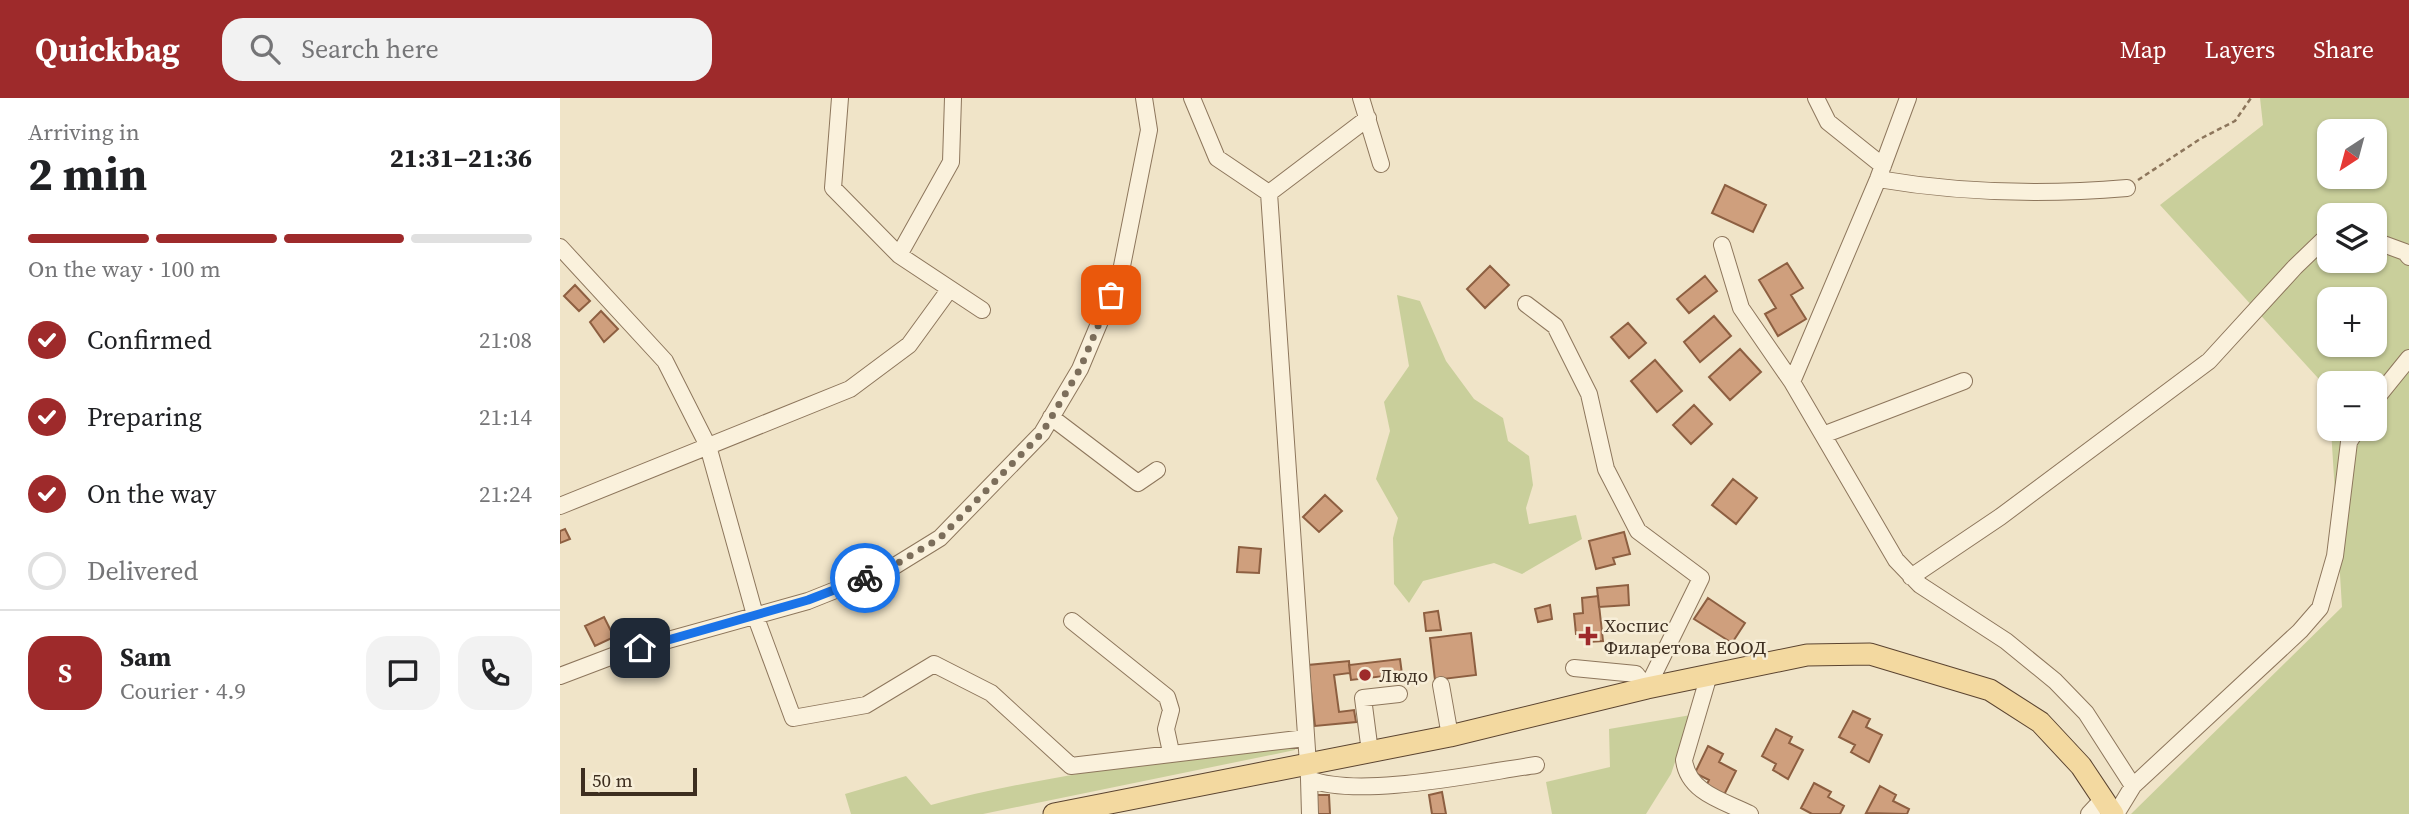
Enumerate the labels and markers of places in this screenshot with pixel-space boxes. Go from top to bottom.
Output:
pin [1081,265,1141,325]
place label: Хоспис Филаретова ЕООД [1604,612,1766,660]
pin [610,618,670,678]
marker: Хоспис Филаретова ЕООД [1578,626,1598,646]
place label: Людо [1379,662,1428,688]
marker: Людо [1357,667,1373,683]

